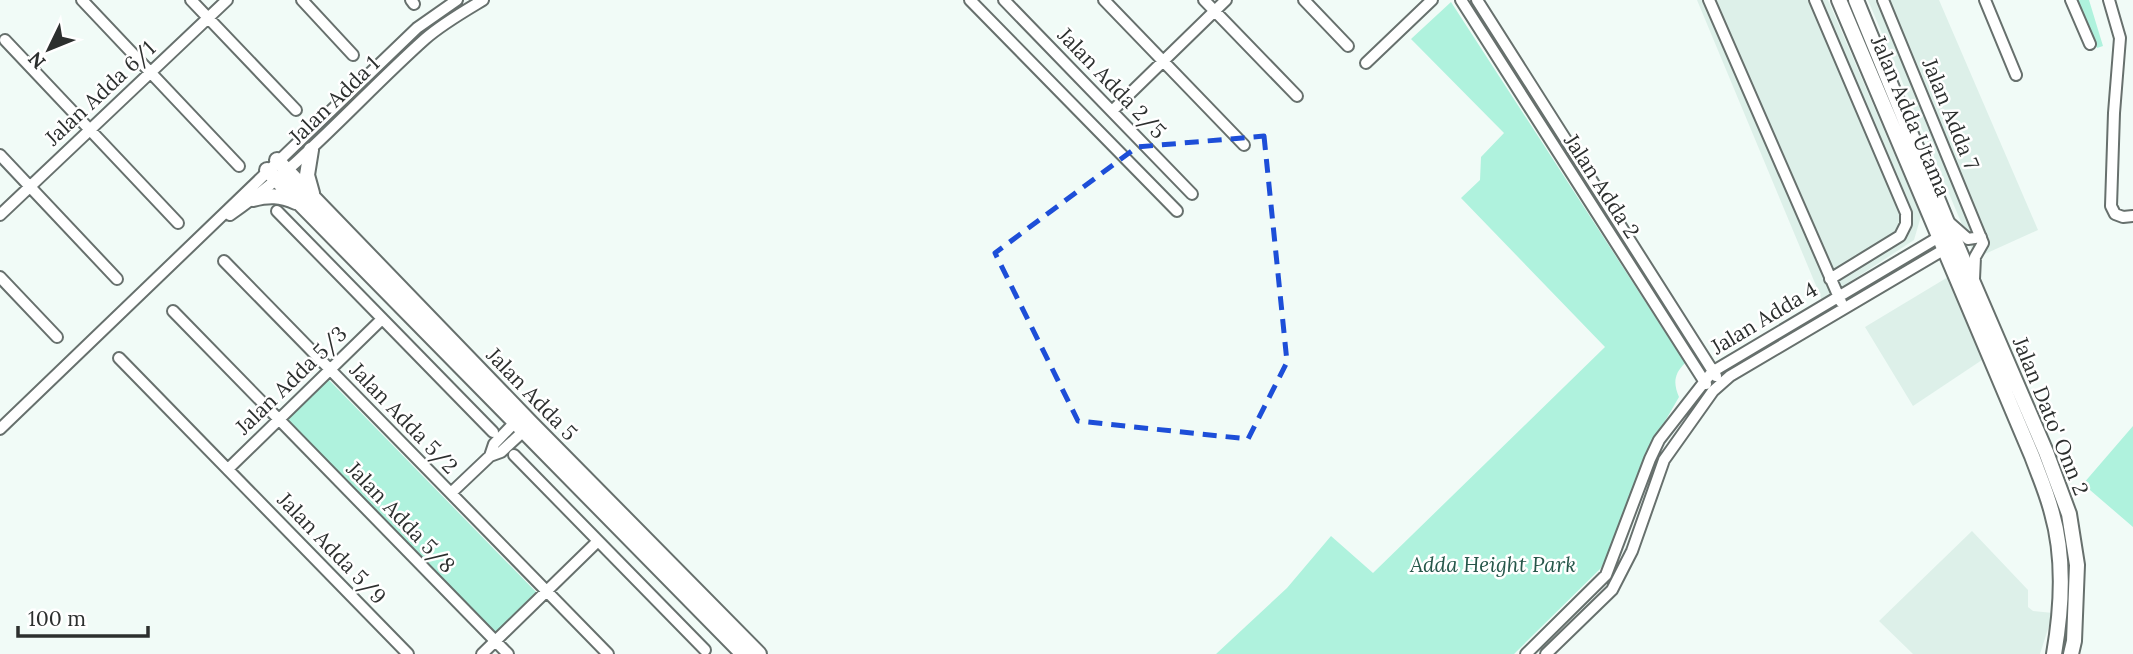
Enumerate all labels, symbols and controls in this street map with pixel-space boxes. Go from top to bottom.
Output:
north arrow [14,14,84,84]
street label: Jalan Adda 2/5 [1051,21,1172,144]
street label: Jalan Adda Utama [1865,31,1957,201]
street label: Jalan Adda 6/1 [38,35,161,152]
text: N [23,47,50,74]
street label: Jalan Adda 1 [282,50,385,151]
street label: Jalan Adda 7 [1916,54,1986,174]
street label: Jalan Adda 2 [1558,128,1646,243]
street label: Jalan Adda 4 [1705,276,1822,361]
street label: Jalan Adda 5/3 [229,320,352,441]
street label: Jalan Dato' Onn 2 [2007,332,2095,499]
street label: Jalan Adda 5 [480,341,583,446]
street label: Jalan Adda 5/2 [344,356,464,479]
street label: Jalan Adda 5/8 [340,455,461,578]
street label: Jalan Adda 5/9 [271,486,392,610]
park label: Adda Height Park [1409,551,1576,578]
scale bar [18,594,147,638]
text: 100 m [28,605,86,632]

